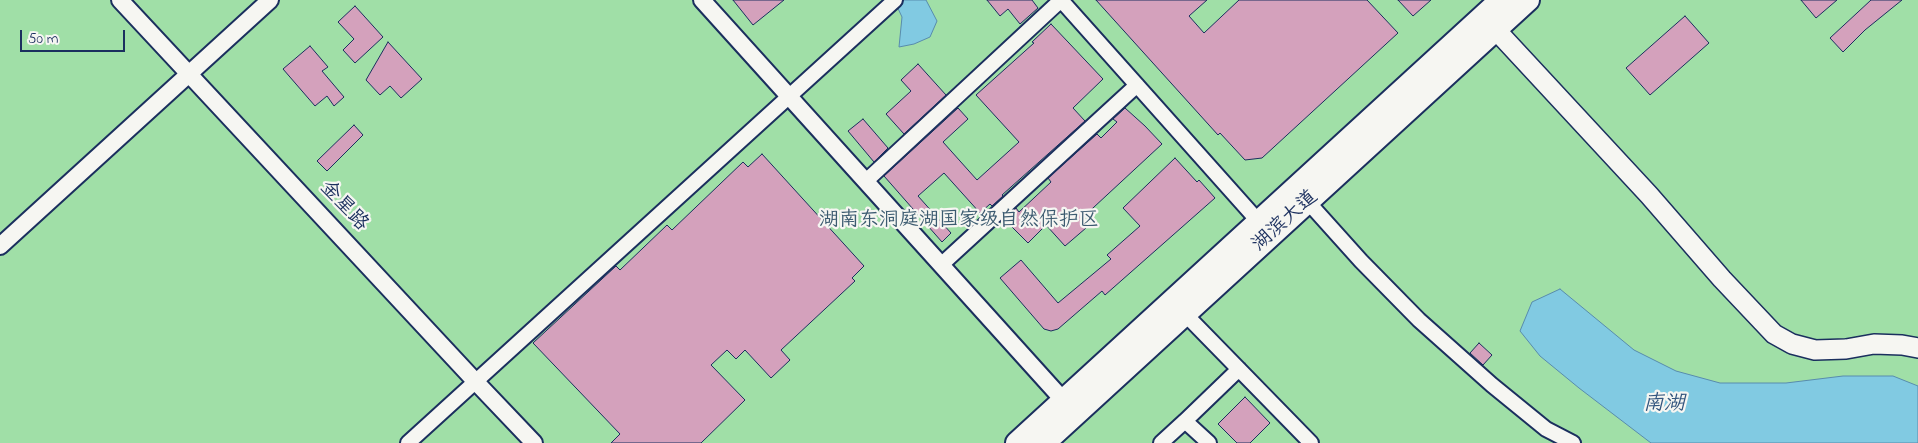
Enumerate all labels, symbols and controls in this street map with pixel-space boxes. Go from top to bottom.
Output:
scale bar [22,20,128,52]
text: 50 m [28,28,58,50]
street label: 金星路 [314,177,372,237]
street label: 湖滨大道 [1248,186,1324,258]
park label: 湖南东洞庭湖国家级自然保护区 [819,210,1099,234]
water label: 南湖 [1643,393,1685,419]

